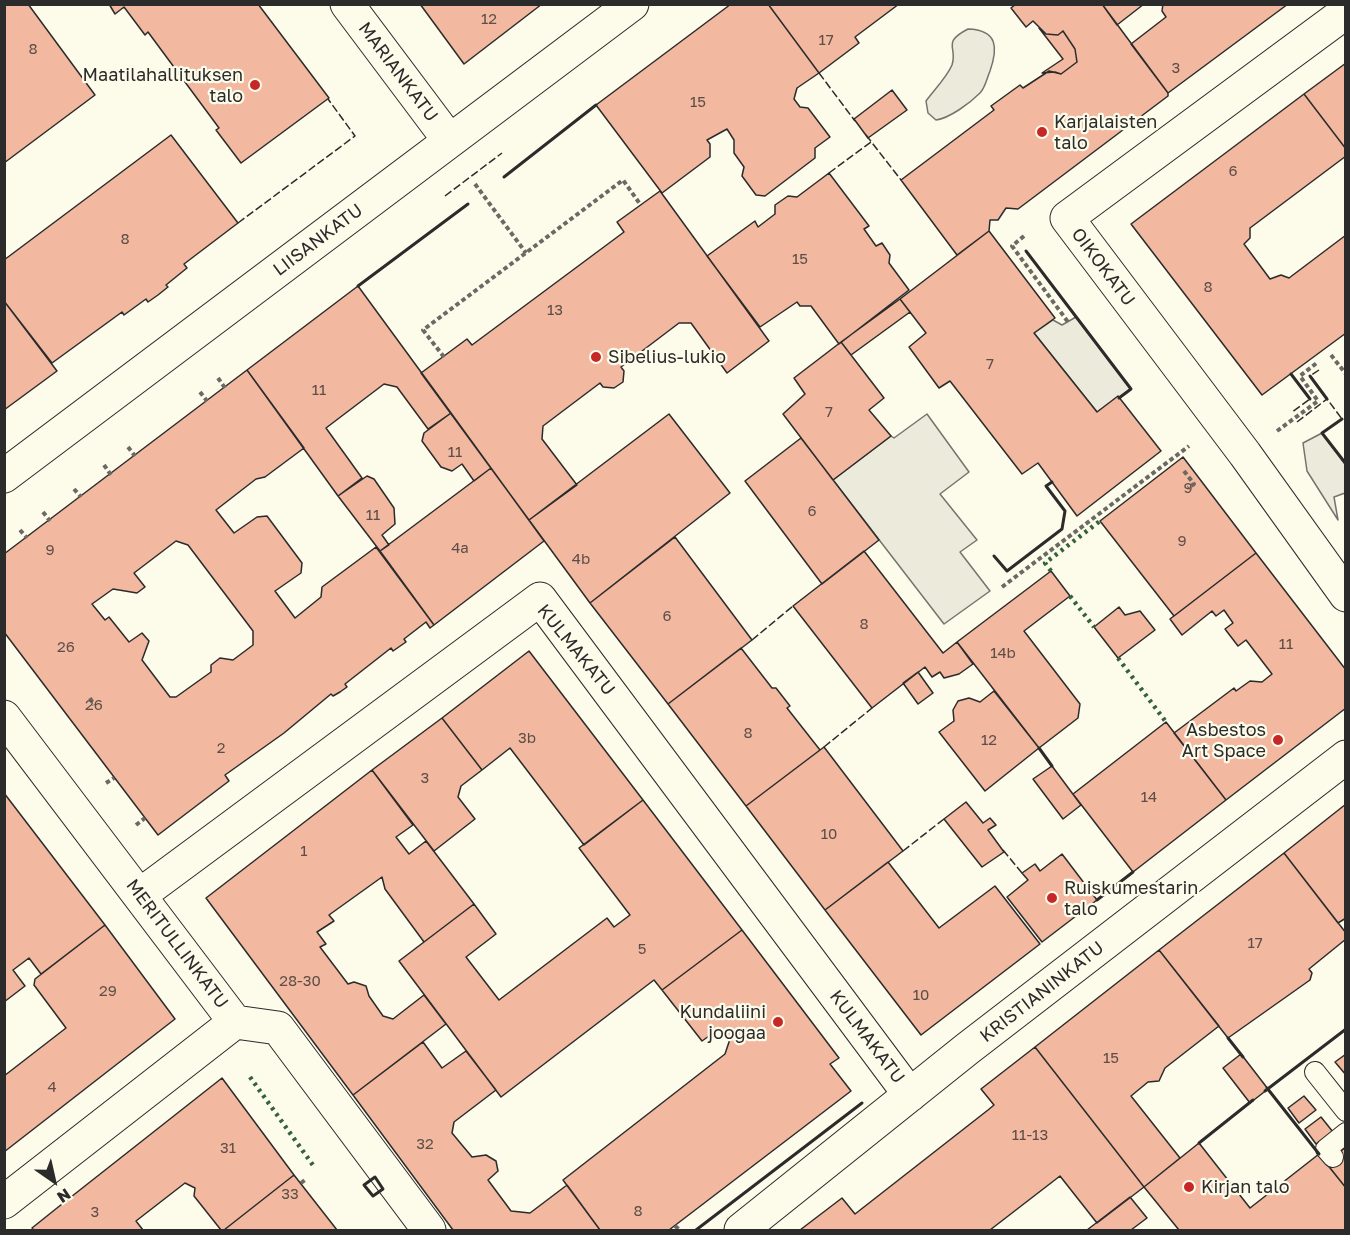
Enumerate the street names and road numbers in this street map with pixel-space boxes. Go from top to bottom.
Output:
street label: MARIANKATU [354,18,442,126]
street label: LIISANKATU [269,199,367,281]
street label: OIKOKATU [1067,224,1139,310]
street label: KULMAKATU [533,600,619,700]
street label: MERITULLINKATU [121,875,233,1013]
street label: KRISTIANINKATU [976,937,1108,1047]
street label: KULMAKATU [825,986,909,1088]

